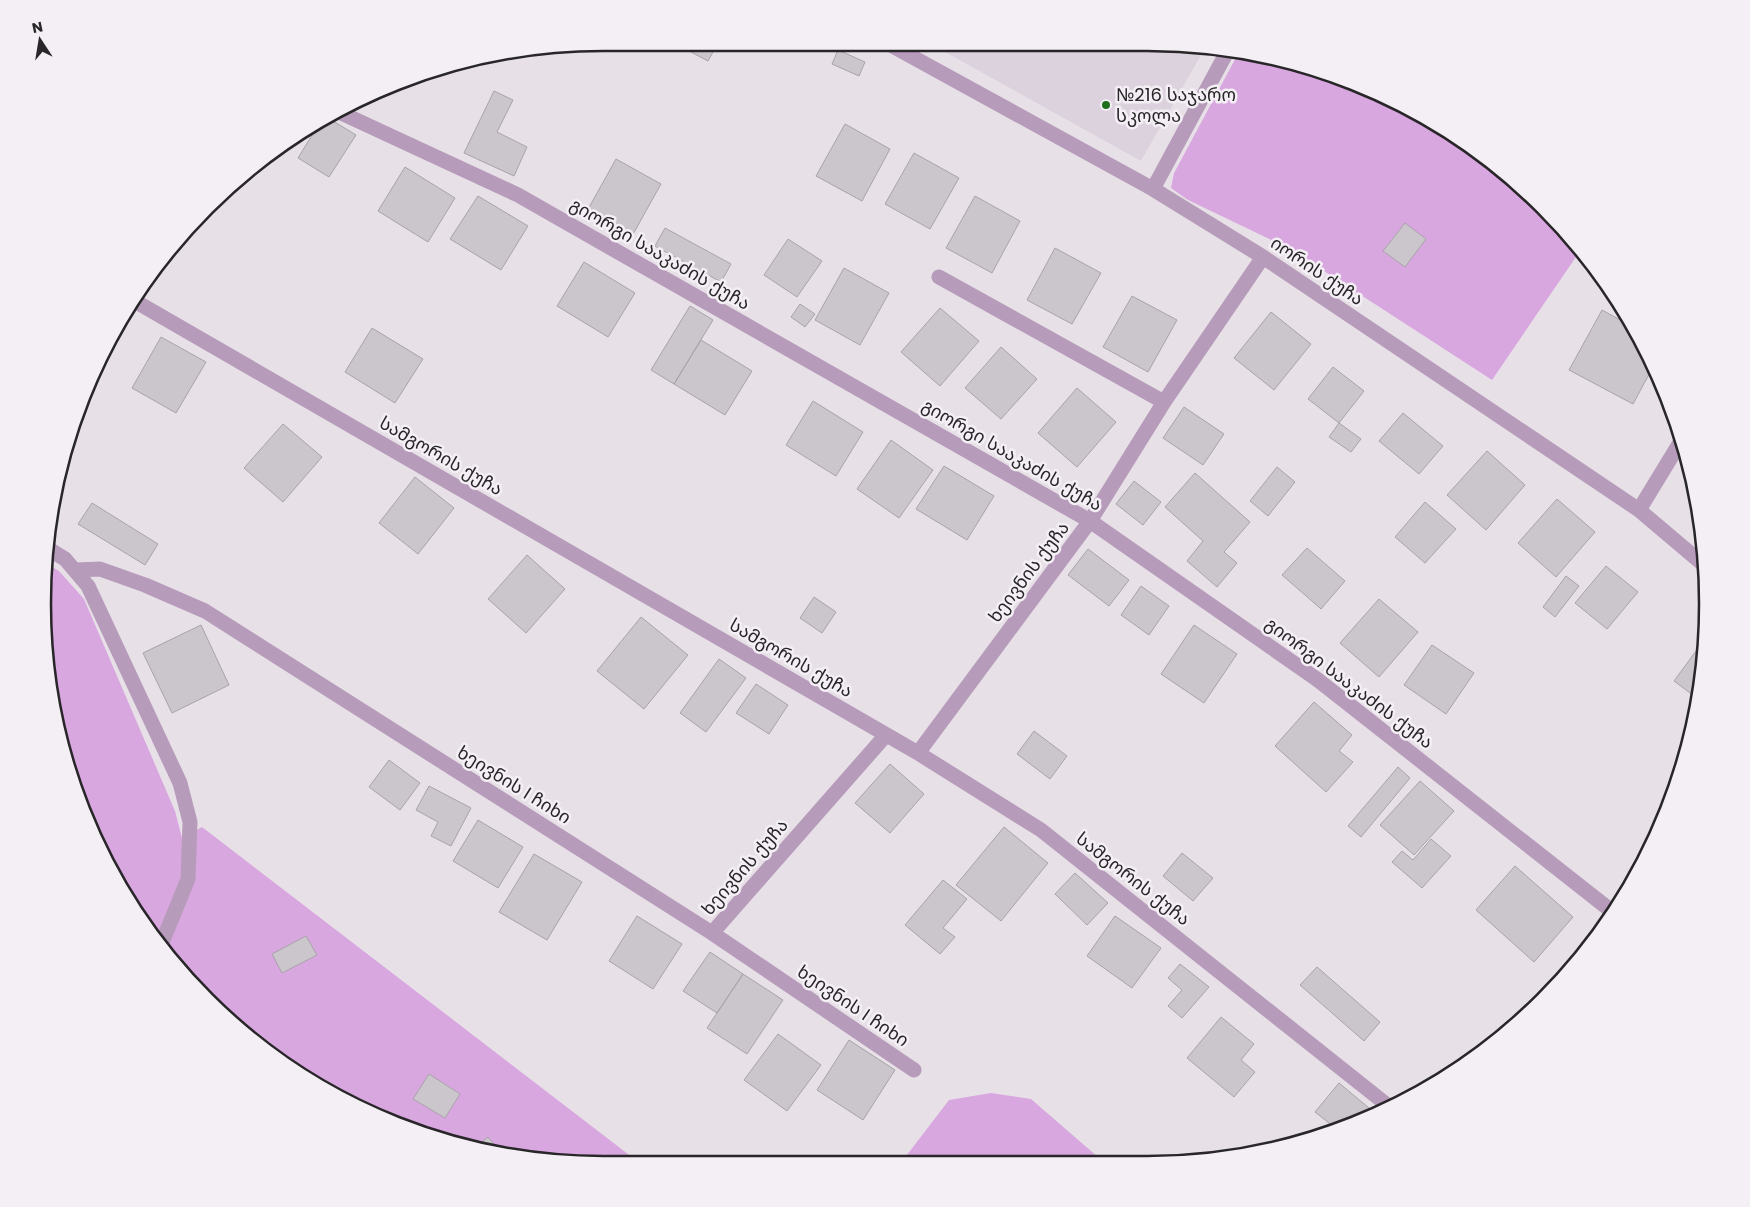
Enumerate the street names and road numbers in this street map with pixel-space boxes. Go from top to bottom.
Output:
street label: გიორგი სააკაძის ქუჩა [565,192,755,316]
street label: იორის ქუჩა [1266,230,1369,311]
street label: გიორგი სააკაძის ქუჩა [917,393,1107,517]
street label: სამგორის ქუჩა [375,410,508,501]
street label: ხეივნის ქუჩა [982,516,1075,627]
street label: გიორგი სააკაძის ქუჩა [1260,611,1439,754]
street label: სამგორის ქუჩა [725,612,858,703]
street label: ხეივნის I ჩიხი [453,740,576,830]
street label: ხეივნის ქუჩა [696,813,794,920]
street label: სამგორის ქუჩა [1071,826,1196,931]
street label: ხეივნის I ჩიხი [792,959,914,1052]

